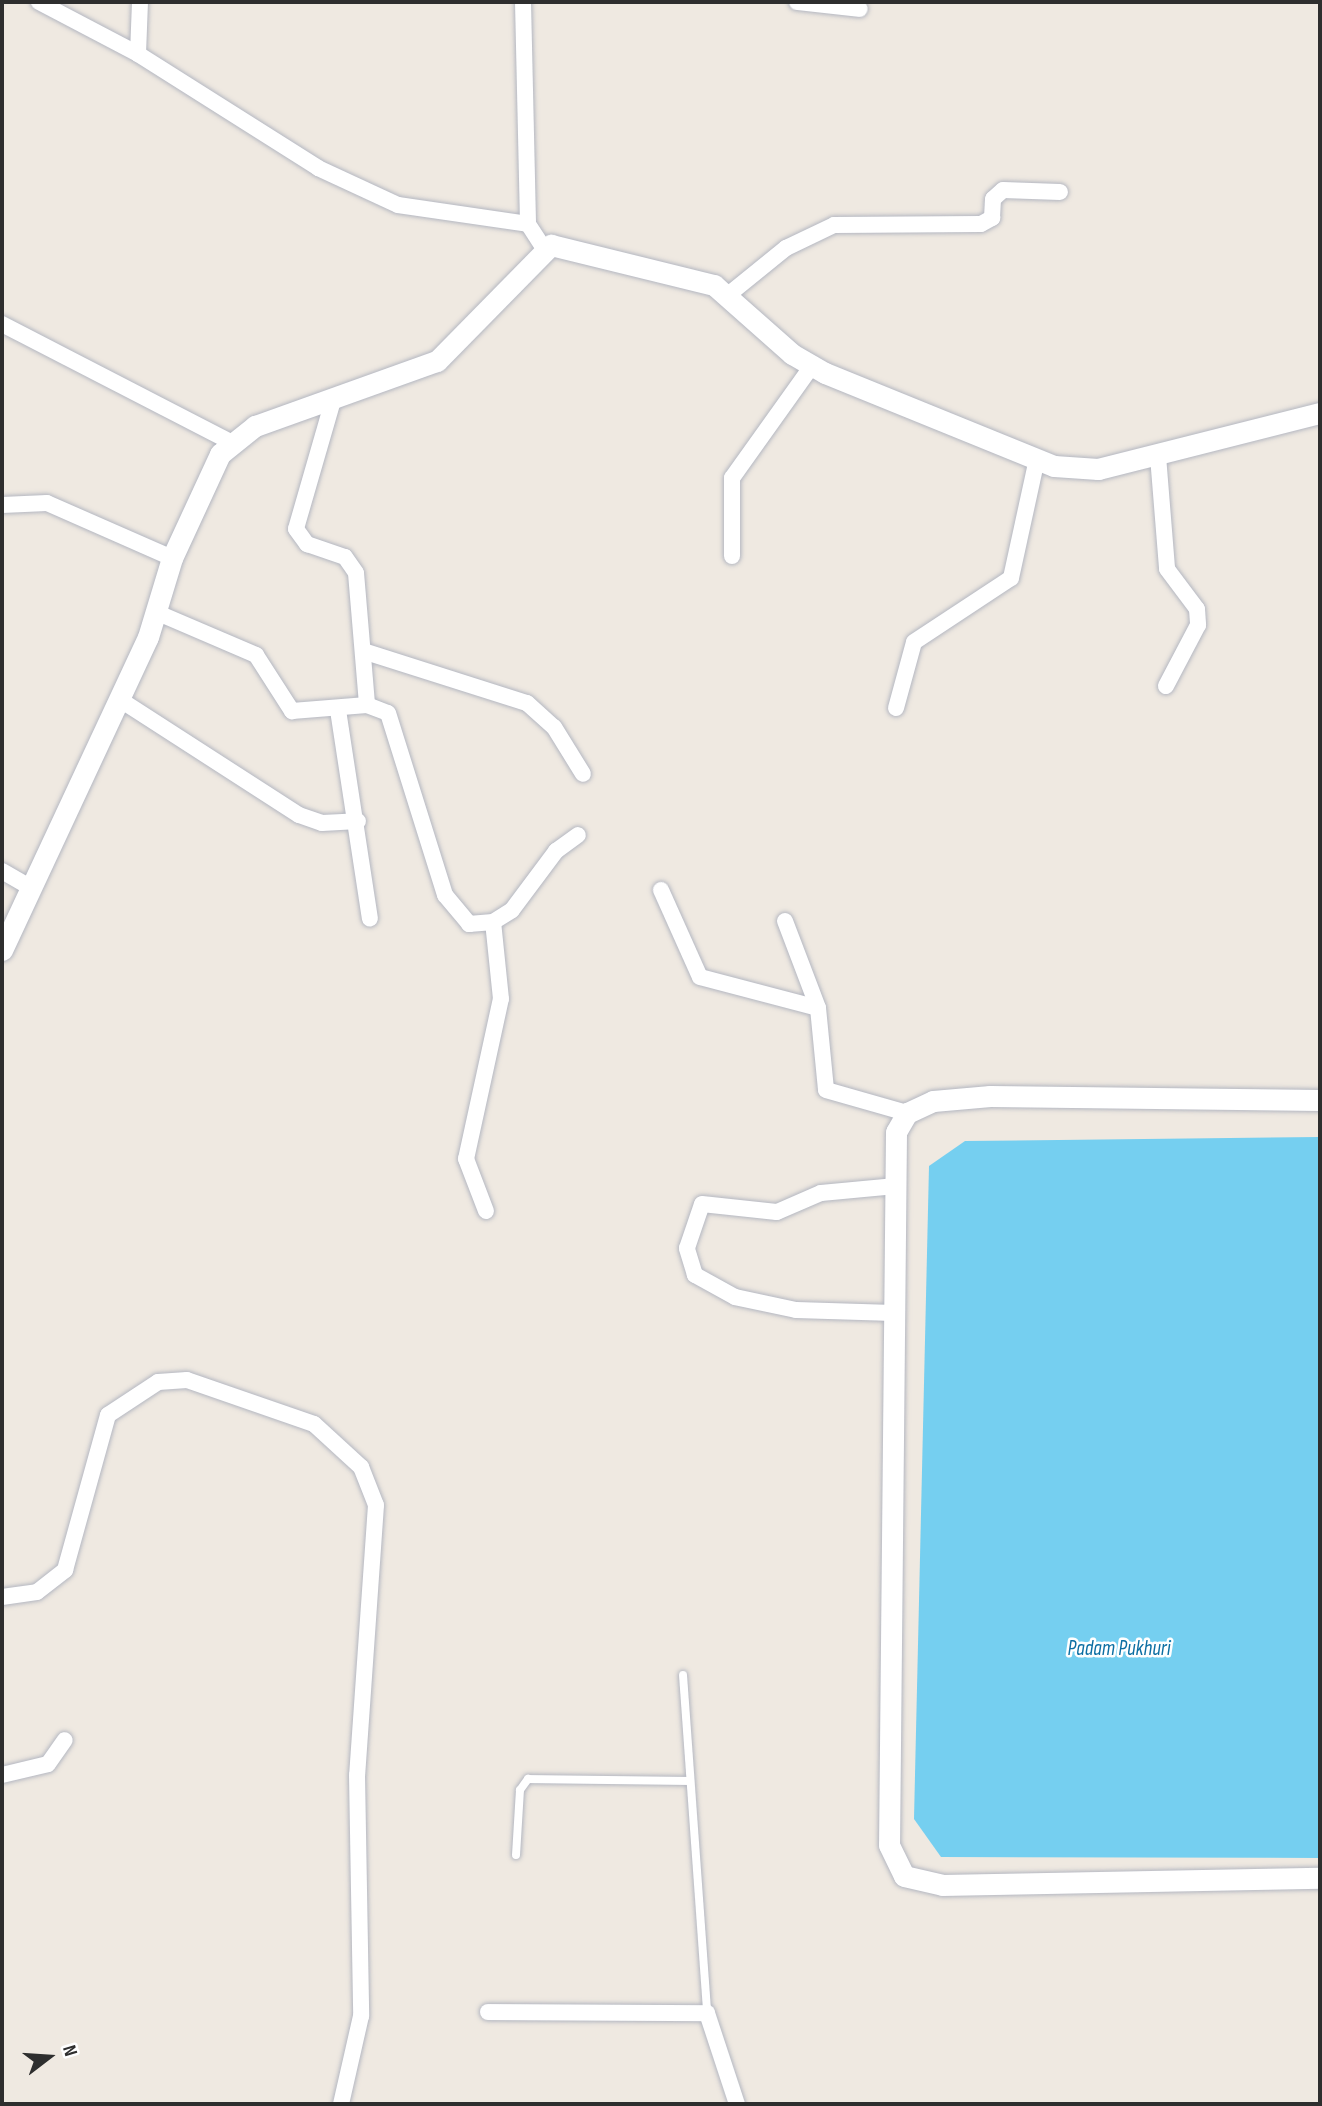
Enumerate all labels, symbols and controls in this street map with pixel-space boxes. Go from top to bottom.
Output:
water label: Padam Pukhuri [1067,1636,1171,1662]
north arrow [14,2022,84,2092]
text: N [57,2042,82,2059]

